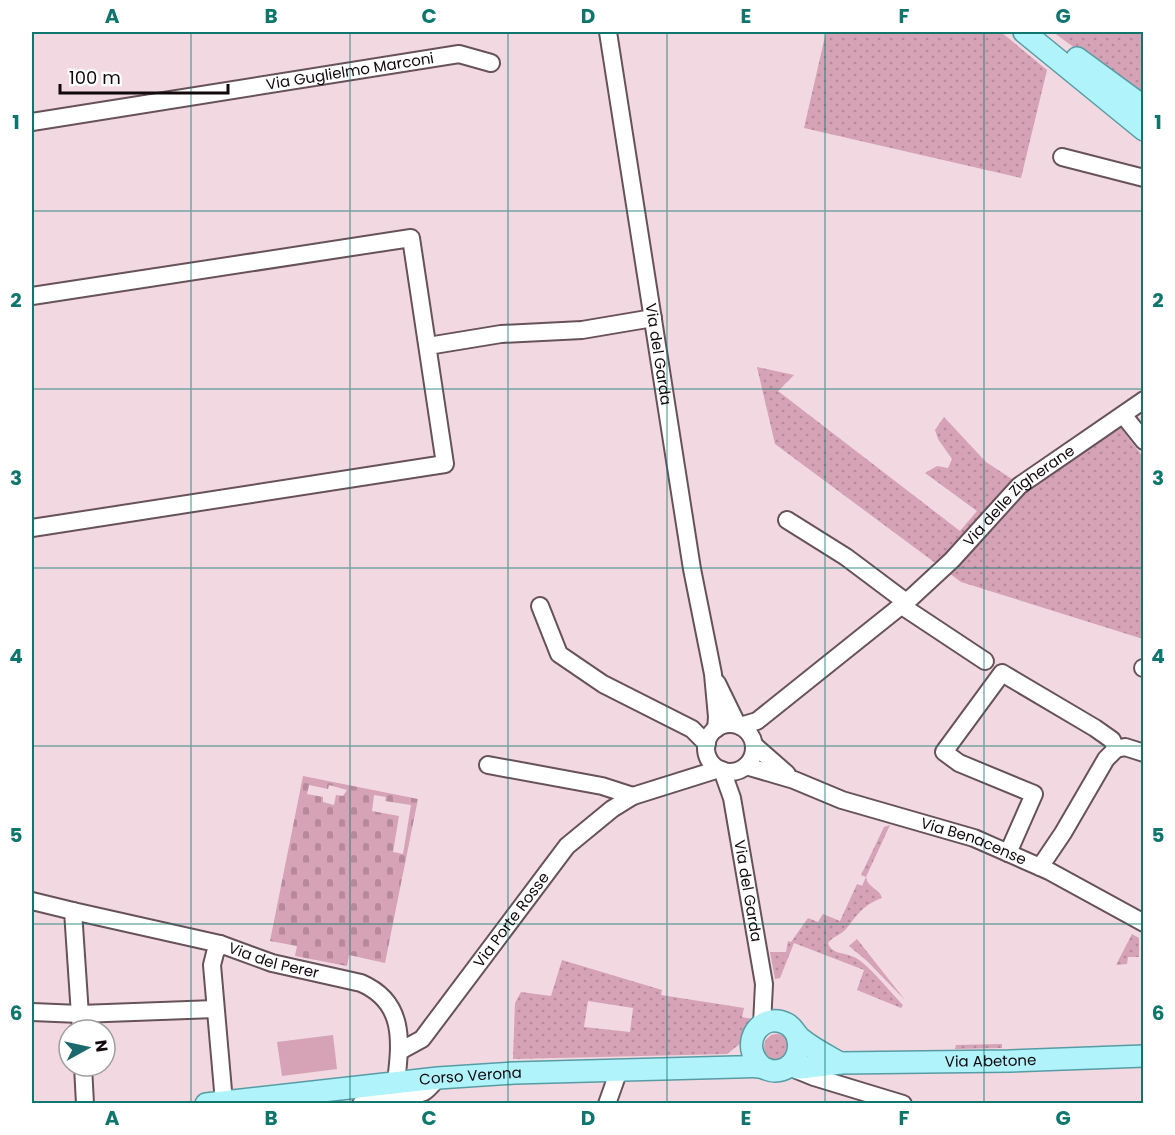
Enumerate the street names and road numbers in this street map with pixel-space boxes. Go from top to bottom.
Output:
street label: Via Guglielmo Marconi [265,47,435,95]
street label: Via del Garda [641,302,677,406]
street label: Via delle Zigherane [958,440,1079,551]
street label: Via Benacense [918,812,1030,870]
street label: Via del Garda [729,838,768,943]
street label: Via Porte Rosse [468,868,554,972]
street label: Via del Perer [225,937,321,983]
street label: Via Abetone [945,1049,1037,1072]
street label: Corso Verona [418,1062,522,1090]

